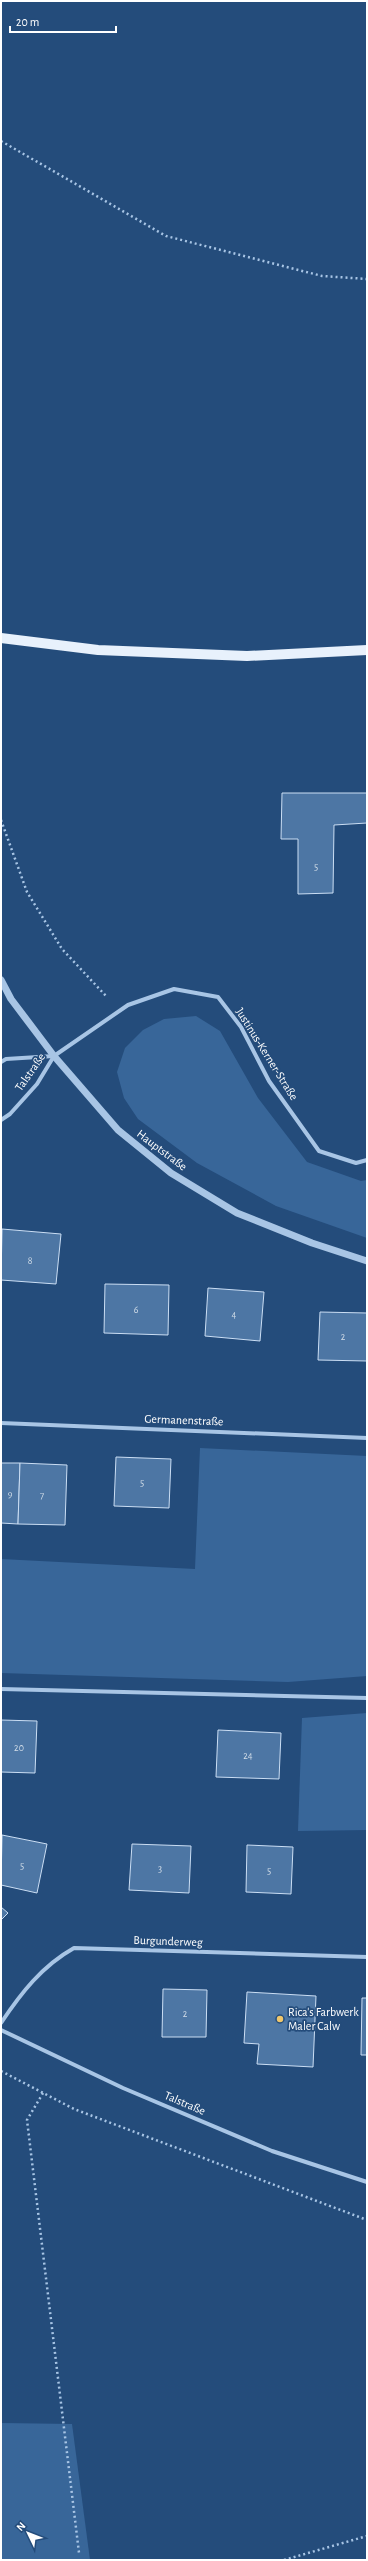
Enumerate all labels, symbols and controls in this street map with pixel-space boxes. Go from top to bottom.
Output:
scale bar [10,8,116,34]
text: 20 m [16,16,39,28]
house number: 5 [314,862,318,872]
street label: Justinus-Kerner-Straße [234,1006,300,1102]
street label: Talstraße [13,1051,47,1093]
street label: Hauptstraße [135,1127,189,1173]
house number: 8 [28,1256,33,1266]
house number: 6 [134,1305,139,1315]
house number: 4 [232,1310,237,1320]
house number: 2 [341,1332,346,1342]
street label: Germanenstraße [144,1413,224,1427]
house number: 5 [140,1478,144,1488]
house number: 9 [8,1489,13,1499]
house number: 7 [40,1491,44,1501]
house number: 20 [14,1743,24,1753]
house number: 24 [243,1751,253,1761]
house number: 5 [20,1861,24,1871]
house number: 3 [158,1864,162,1874]
house number: 5 [267,1866,271,1876]
street label: Burgunderweg [133,1934,203,1948]
place label: Rica's Farbwerk Maler Calw [288,2006,359,2032]
house number: 2 [183,2009,188,2019]
marker: Rica's Farbwerk Maler Calw [275,2014,285,2024]
street label: Talstraße [163,2089,207,2117]
north arrow [8,2513,48,2553]
text: N [14,2520,28,2533]

